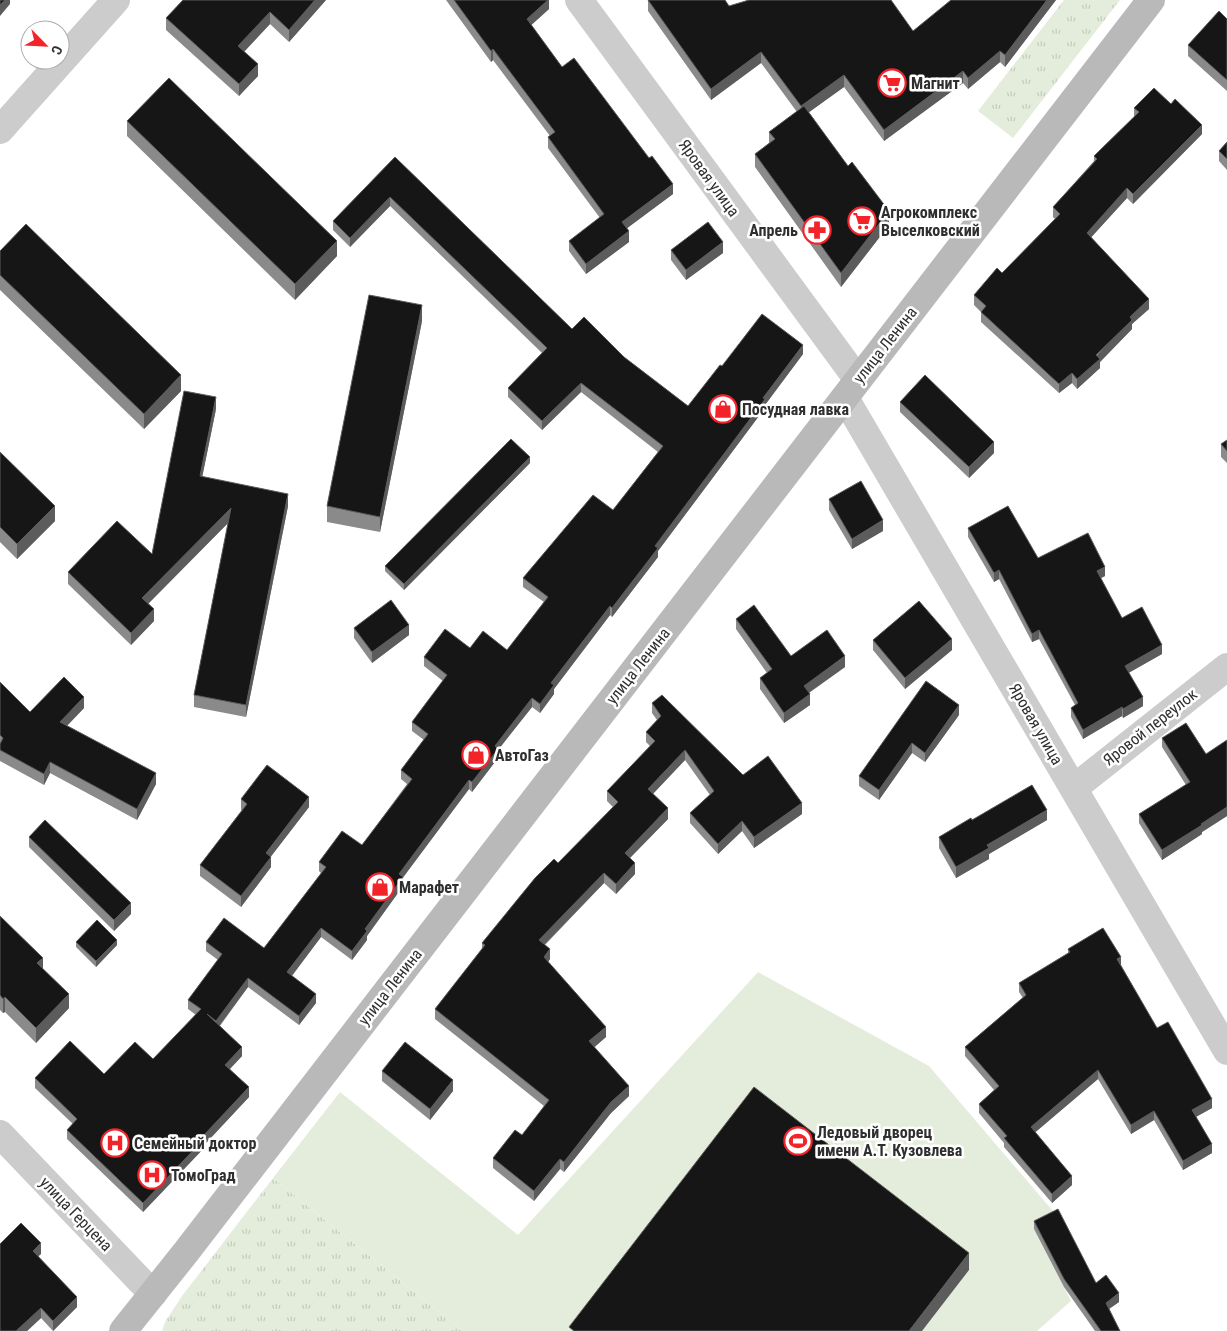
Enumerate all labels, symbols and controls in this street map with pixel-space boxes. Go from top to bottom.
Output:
north arrow [20,20,70,70]
text: С [48,43,66,57]
supermarket icon: Магнит [877,68,907,98]
place label: Магнит [911,74,960,93]
street label: Яровая улица [675,136,743,220]
place label: Агрокомплекс Выселковский [881,203,980,240]
supermarket icon: Агрокомплекс Выселковский [847,206,877,236]
pharmacy icon: Апрель [802,215,832,245]
place label: Апрель [749,221,798,240]
street label: улица Ленина [849,303,921,387]
shop icon: Посудная лавка [708,394,738,424]
place label: Посудная лавка [742,400,849,419]
street label: улица Ленина [602,624,674,708]
street label: Яровая улица [1005,680,1067,768]
street label: Яровой переулок [1099,684,1201,770]
shop icon: АвтоГаз [461,740,491,770]
place label: АвтоГаз [495,746,549,765]
shop icon: Марафет [365,872,395,902]
place label: Марафет [399,878,459,897]
street label: улица Ленина [354,945,426,1029]
place label: Ледовый дворец имени А.Т. Кузовлева [817,1123,963,1160]
sports icon: Ледовый дворец имени А.Т. Кузовлева [783,1126,813,1156]
hospital icon: Семейный доктор [100,1128,130,1158]
place label: Семейный доктор [134,1134,256,1153]
hospital icon: ТомоГрад [137,1160,167,1190]
place label: ТомоГрад [171,1166,236,1185]
street label: улица Герцена [36,1173,116,1255]

